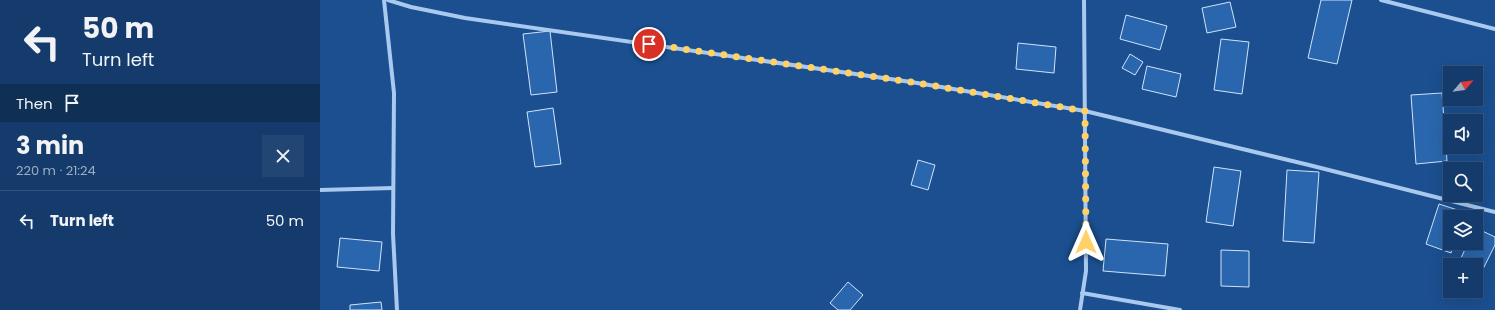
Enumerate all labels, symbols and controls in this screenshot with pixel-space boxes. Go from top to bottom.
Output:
text: 50 m [82,9,154,48]
icon: left [16,16,68,68]
pin [632,27,666,61]
icon: arrive [638,33,660,55]
text: Turn left [82,47,154,72]
north arrow [1443,66,1483,106]
map controls [1443,66,1483,298]
icon: arrive [61,92,83,114]
text: Then [16,93,53,114]
button: sound [1443,114,1483,154]
text: 3 min [16,129,84,162]
button: close [262,135,304,177]
text: 220 m · 21:24 [16,161,96,180]
button: search [1443,162,1483,202]
icon: left [16,210,38,232]
text: Turn left [50,210,114,231]
text: 50 m [266,210,304,231]
button: layers [1443,210,1483,250]
position arrow [1065,221,1107,263]
button: + [1443,258,1483,298]

